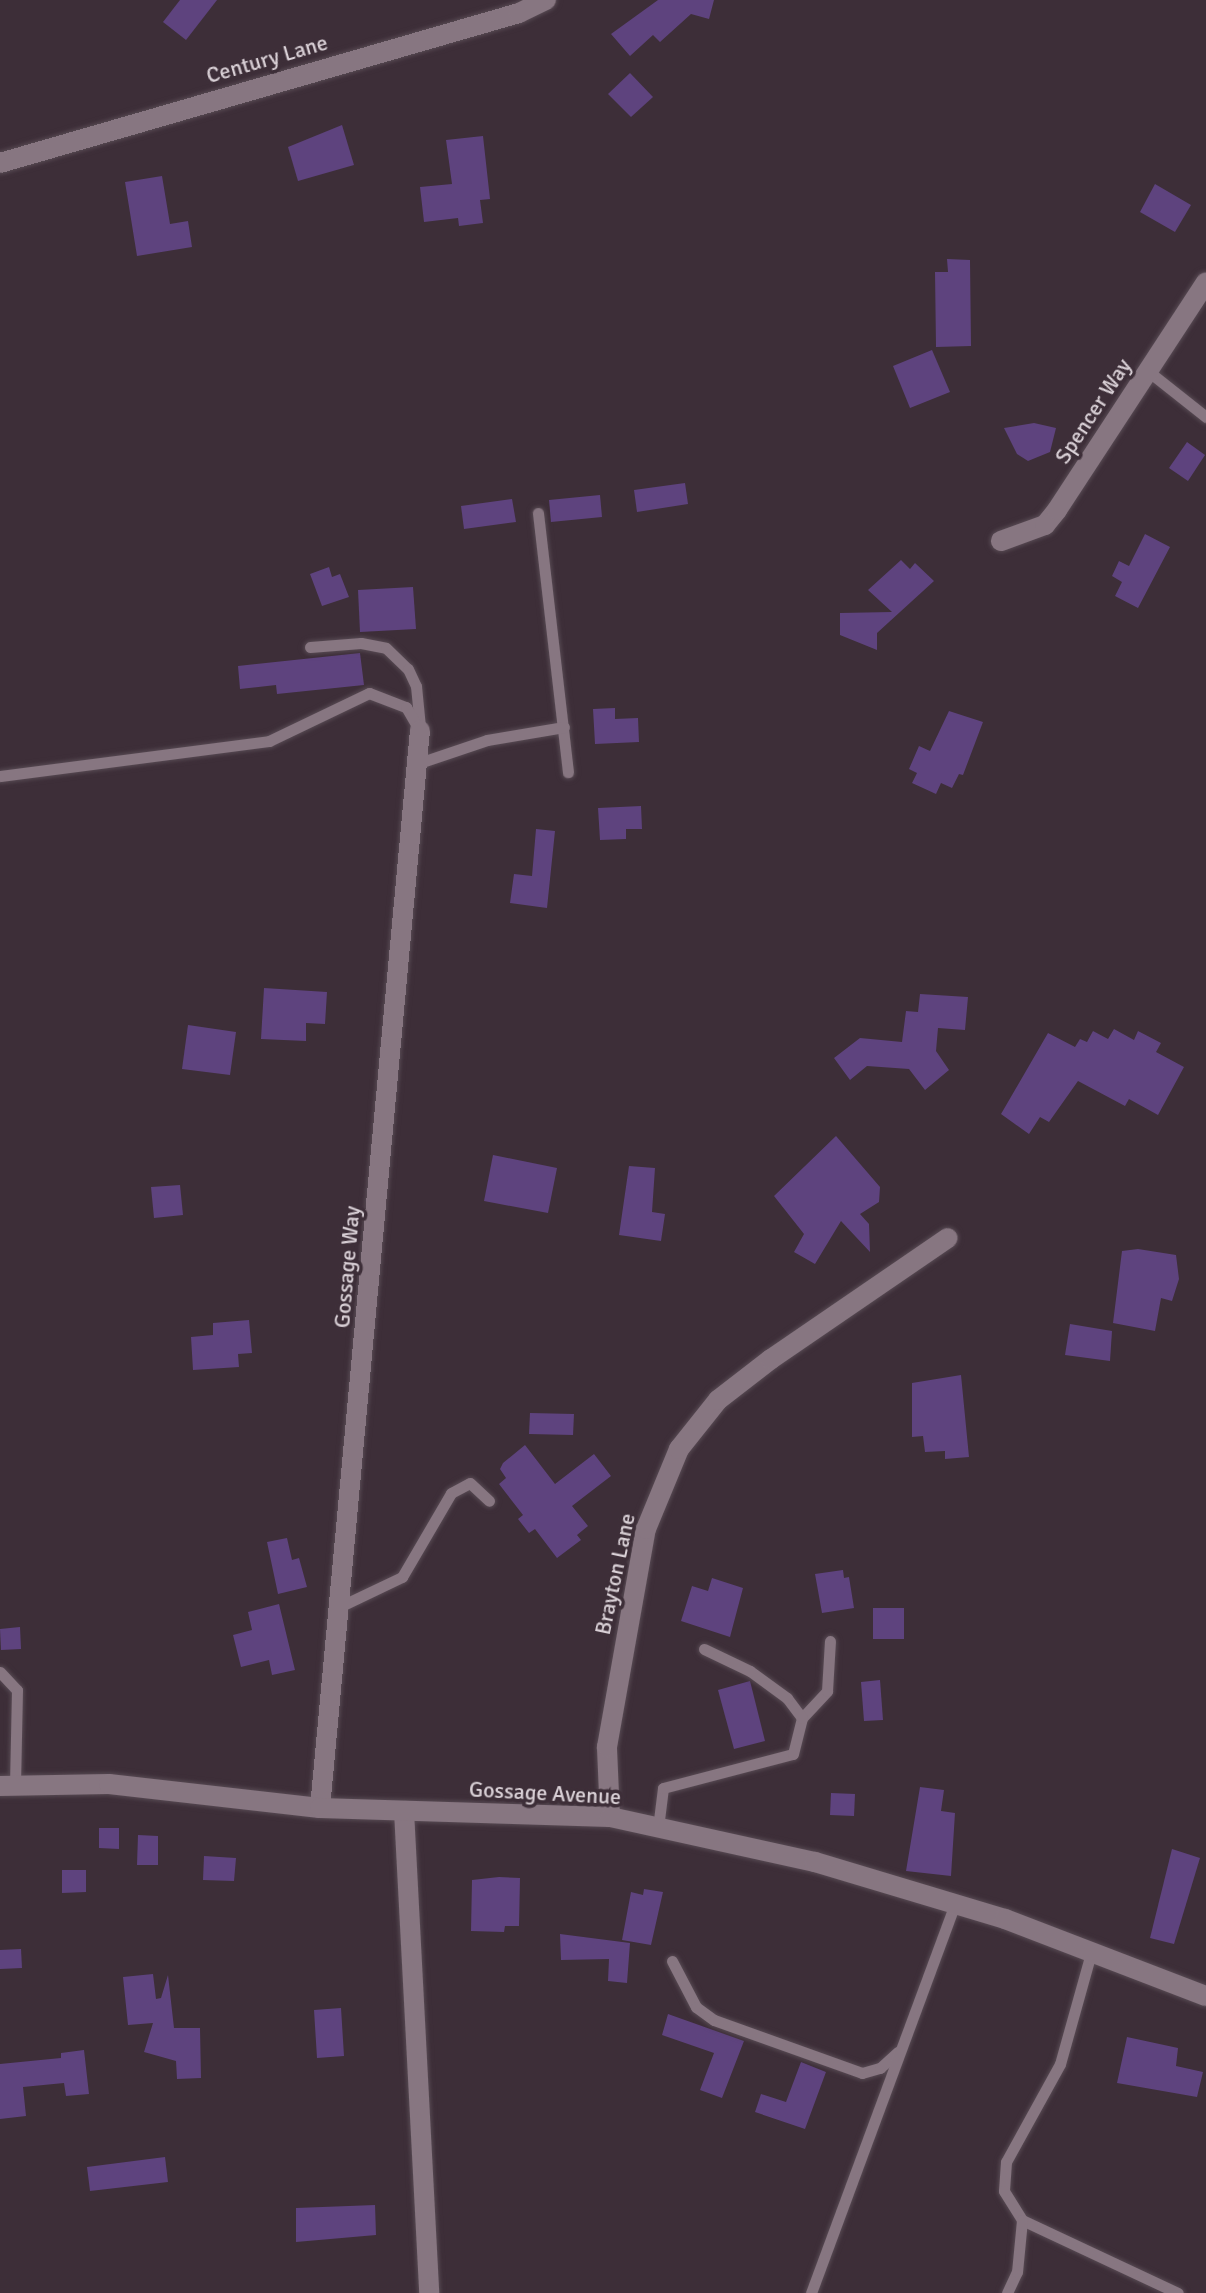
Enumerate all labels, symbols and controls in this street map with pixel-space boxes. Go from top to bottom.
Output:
street label: Century Lane [203,29,331,89]
street label: Spencer Way [1049,353,1137,469]
street label: Gossage Way [329,1205,365,1329]
street label: Brayton Lane [589,1511,641,1637]
street label: Gossage Avenue [468,1776,622,1810]

